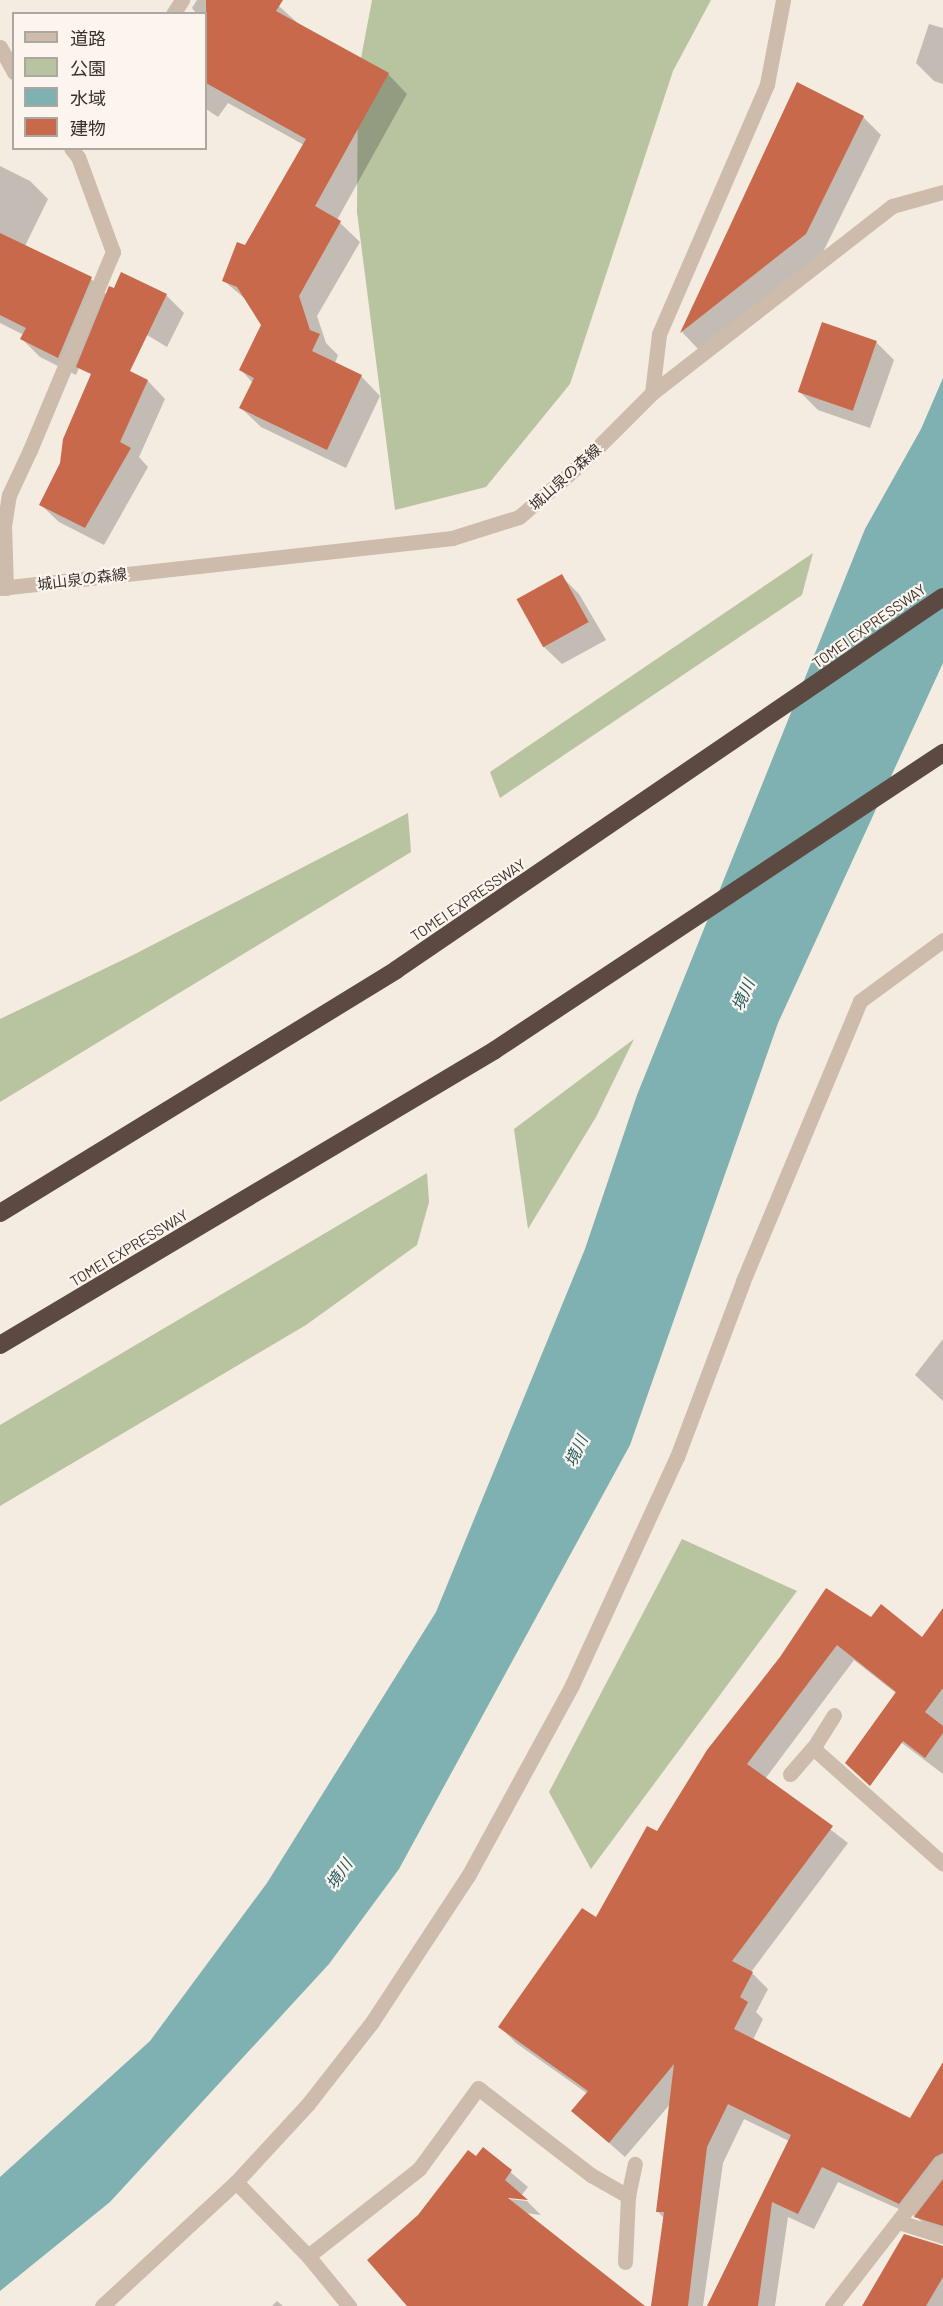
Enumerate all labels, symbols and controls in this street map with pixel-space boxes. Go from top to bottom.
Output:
legend [12,12,207,150]
text: 道路 [70,27,106,49]
text: 公園 [70,57,106,79]
text: 水域 [70,87,106,109]
text: 建物 [70,117,106,139]
street label: 城山泉の森線 [526,440,604,514]
street label: 城山泉の森線 [36,565,128,593]
street label: TOMEI EXPRESSWAY [809,580,929,672]
street label: TOMEI EXPRESSWAY [407,855,529,945]
water label: 境川 [728,976,758,1014]
street label: TOMEI EXPRESSWAY [67,1206,191,1290]
water label: 境川 [561,1432,591,1470]
water label: 境川 [322,1855,356,1893]

